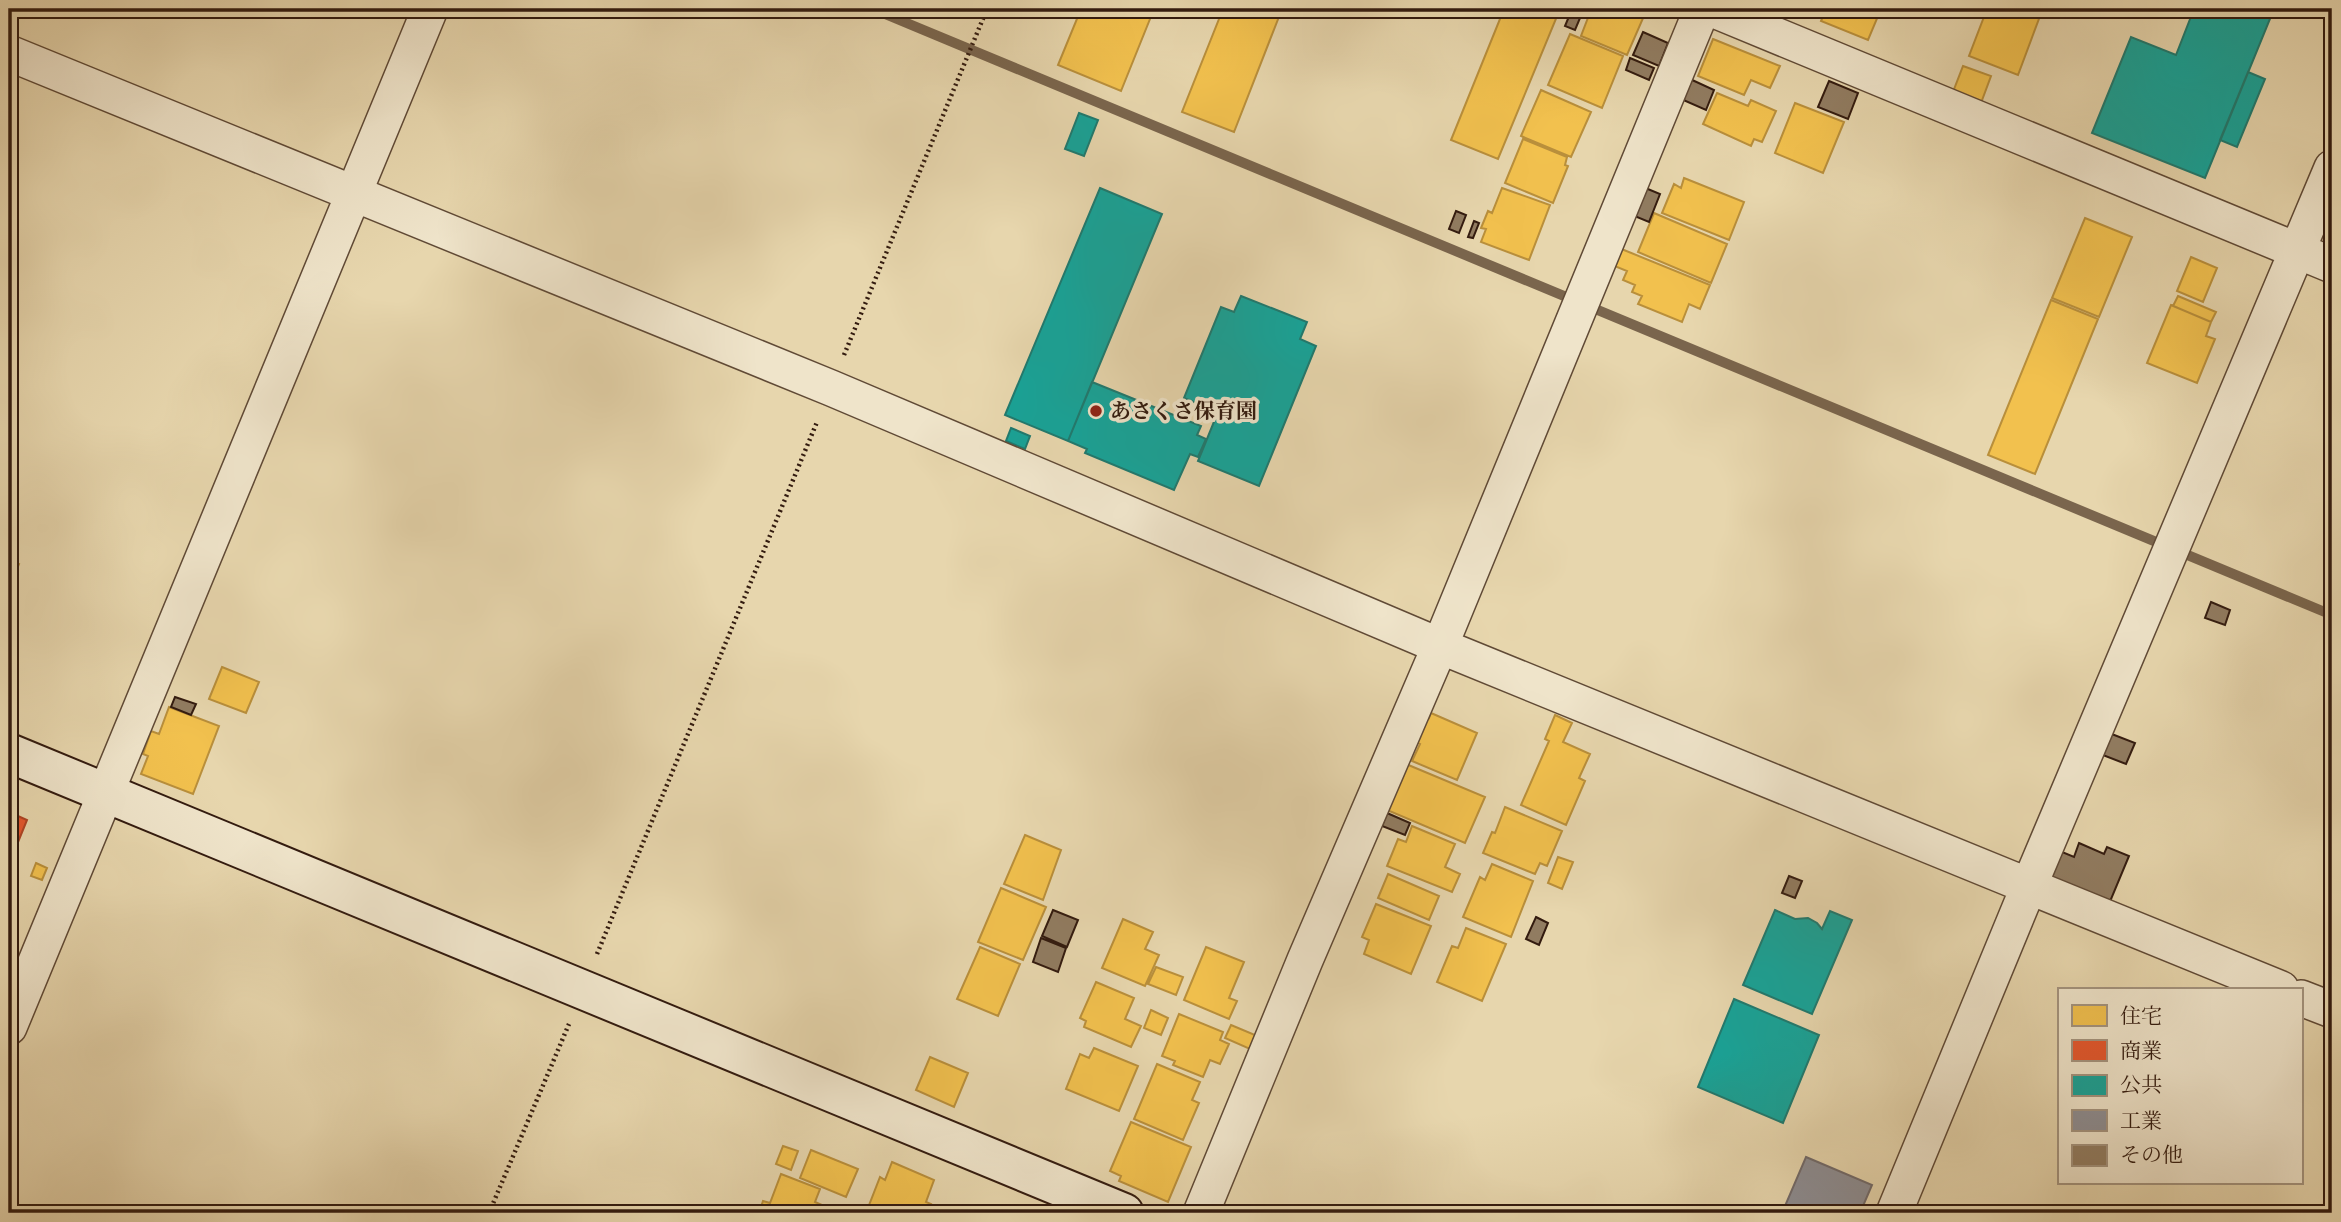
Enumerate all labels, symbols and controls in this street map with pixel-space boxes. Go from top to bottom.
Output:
place label: あさくさ保育園 [1110,400,1257,423]
marker: あさくさ保育園 [1088,403,1104,419]
legend [2058,988,2302,1184]
text: 住宅 [2120,1005,2162,1028]
text: 商業 [2120,1040,2162,1063]
text: 公共 [2120,1074,2162,1097]
text: 工業 [2120,1110,2162,1133]
text: その他 [2120,1144,2183,1167]

